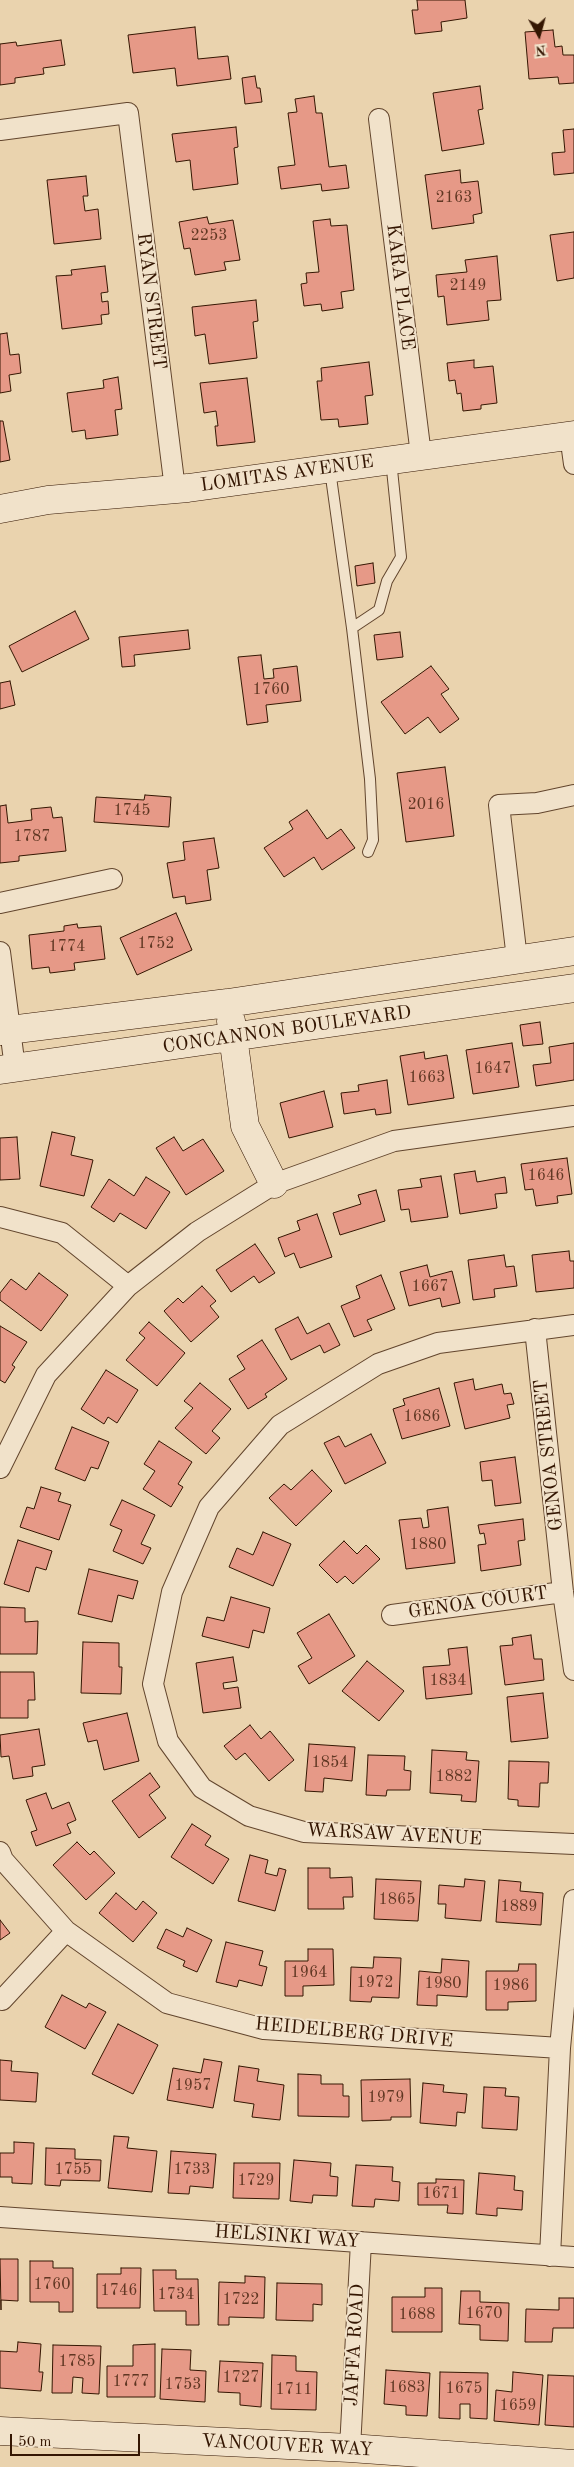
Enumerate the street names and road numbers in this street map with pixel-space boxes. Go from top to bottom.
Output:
street label: KARA PLACE [381,222,419,352]
street label: RYAN STREET [131,231,171,371]
street label: LOMITAS AVENUE [199,451,375,497]
street label: CONCANNON BOULEVARD [161,1001,413,1059]
street label: GENOA STREET [530,1378,568,1532]
street label: GENOA COURT [407,1582,549,1624]
street label: WARSAW AVENUE [306,1819,482,1851]
street label: HEIDELBERG DRIVE [254,2013,454,2053]
street label: HELSINKI WAY [214,2221,360,2253]
street label: JAFFA ROAD [340,2283,370,2407]
street label: VANCOUVER WAY [201,2430,373,2462]

